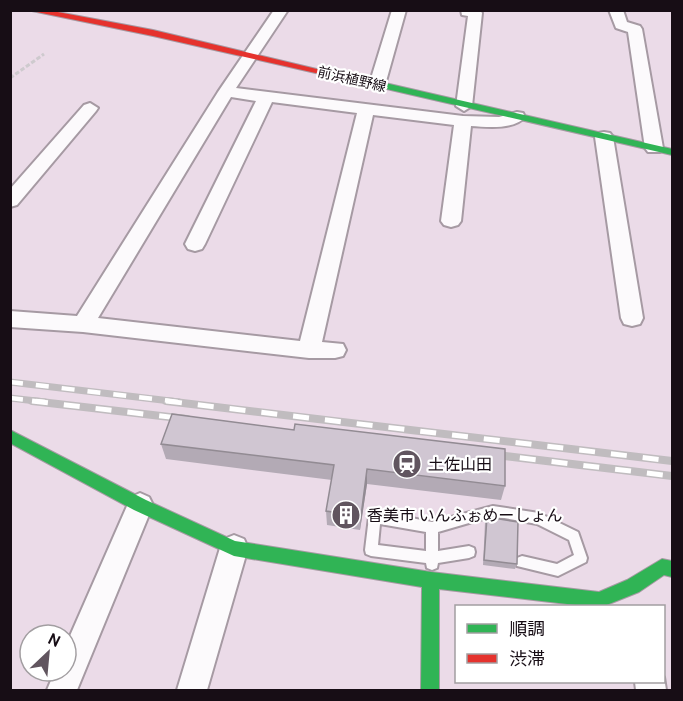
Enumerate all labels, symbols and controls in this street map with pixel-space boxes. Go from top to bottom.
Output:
street label: 前浜植野線 [316,62,388,96]
station icon: 土佐山田 [391,448,423,480]
place label: 土佐山田 [428,455,492,474]
building icon: 香美市 いんふぉめーしょん [330,499,362,531]
place label: 香美市 いんふぉめーしょん [367,506,563,525]
legend [455,605,665,683]
text: 順調 [509,618,545,640]
north arrow [18,623,78,683]
text: N [45,629,64,651]
text: 渋滞 [509,648,545,670]

